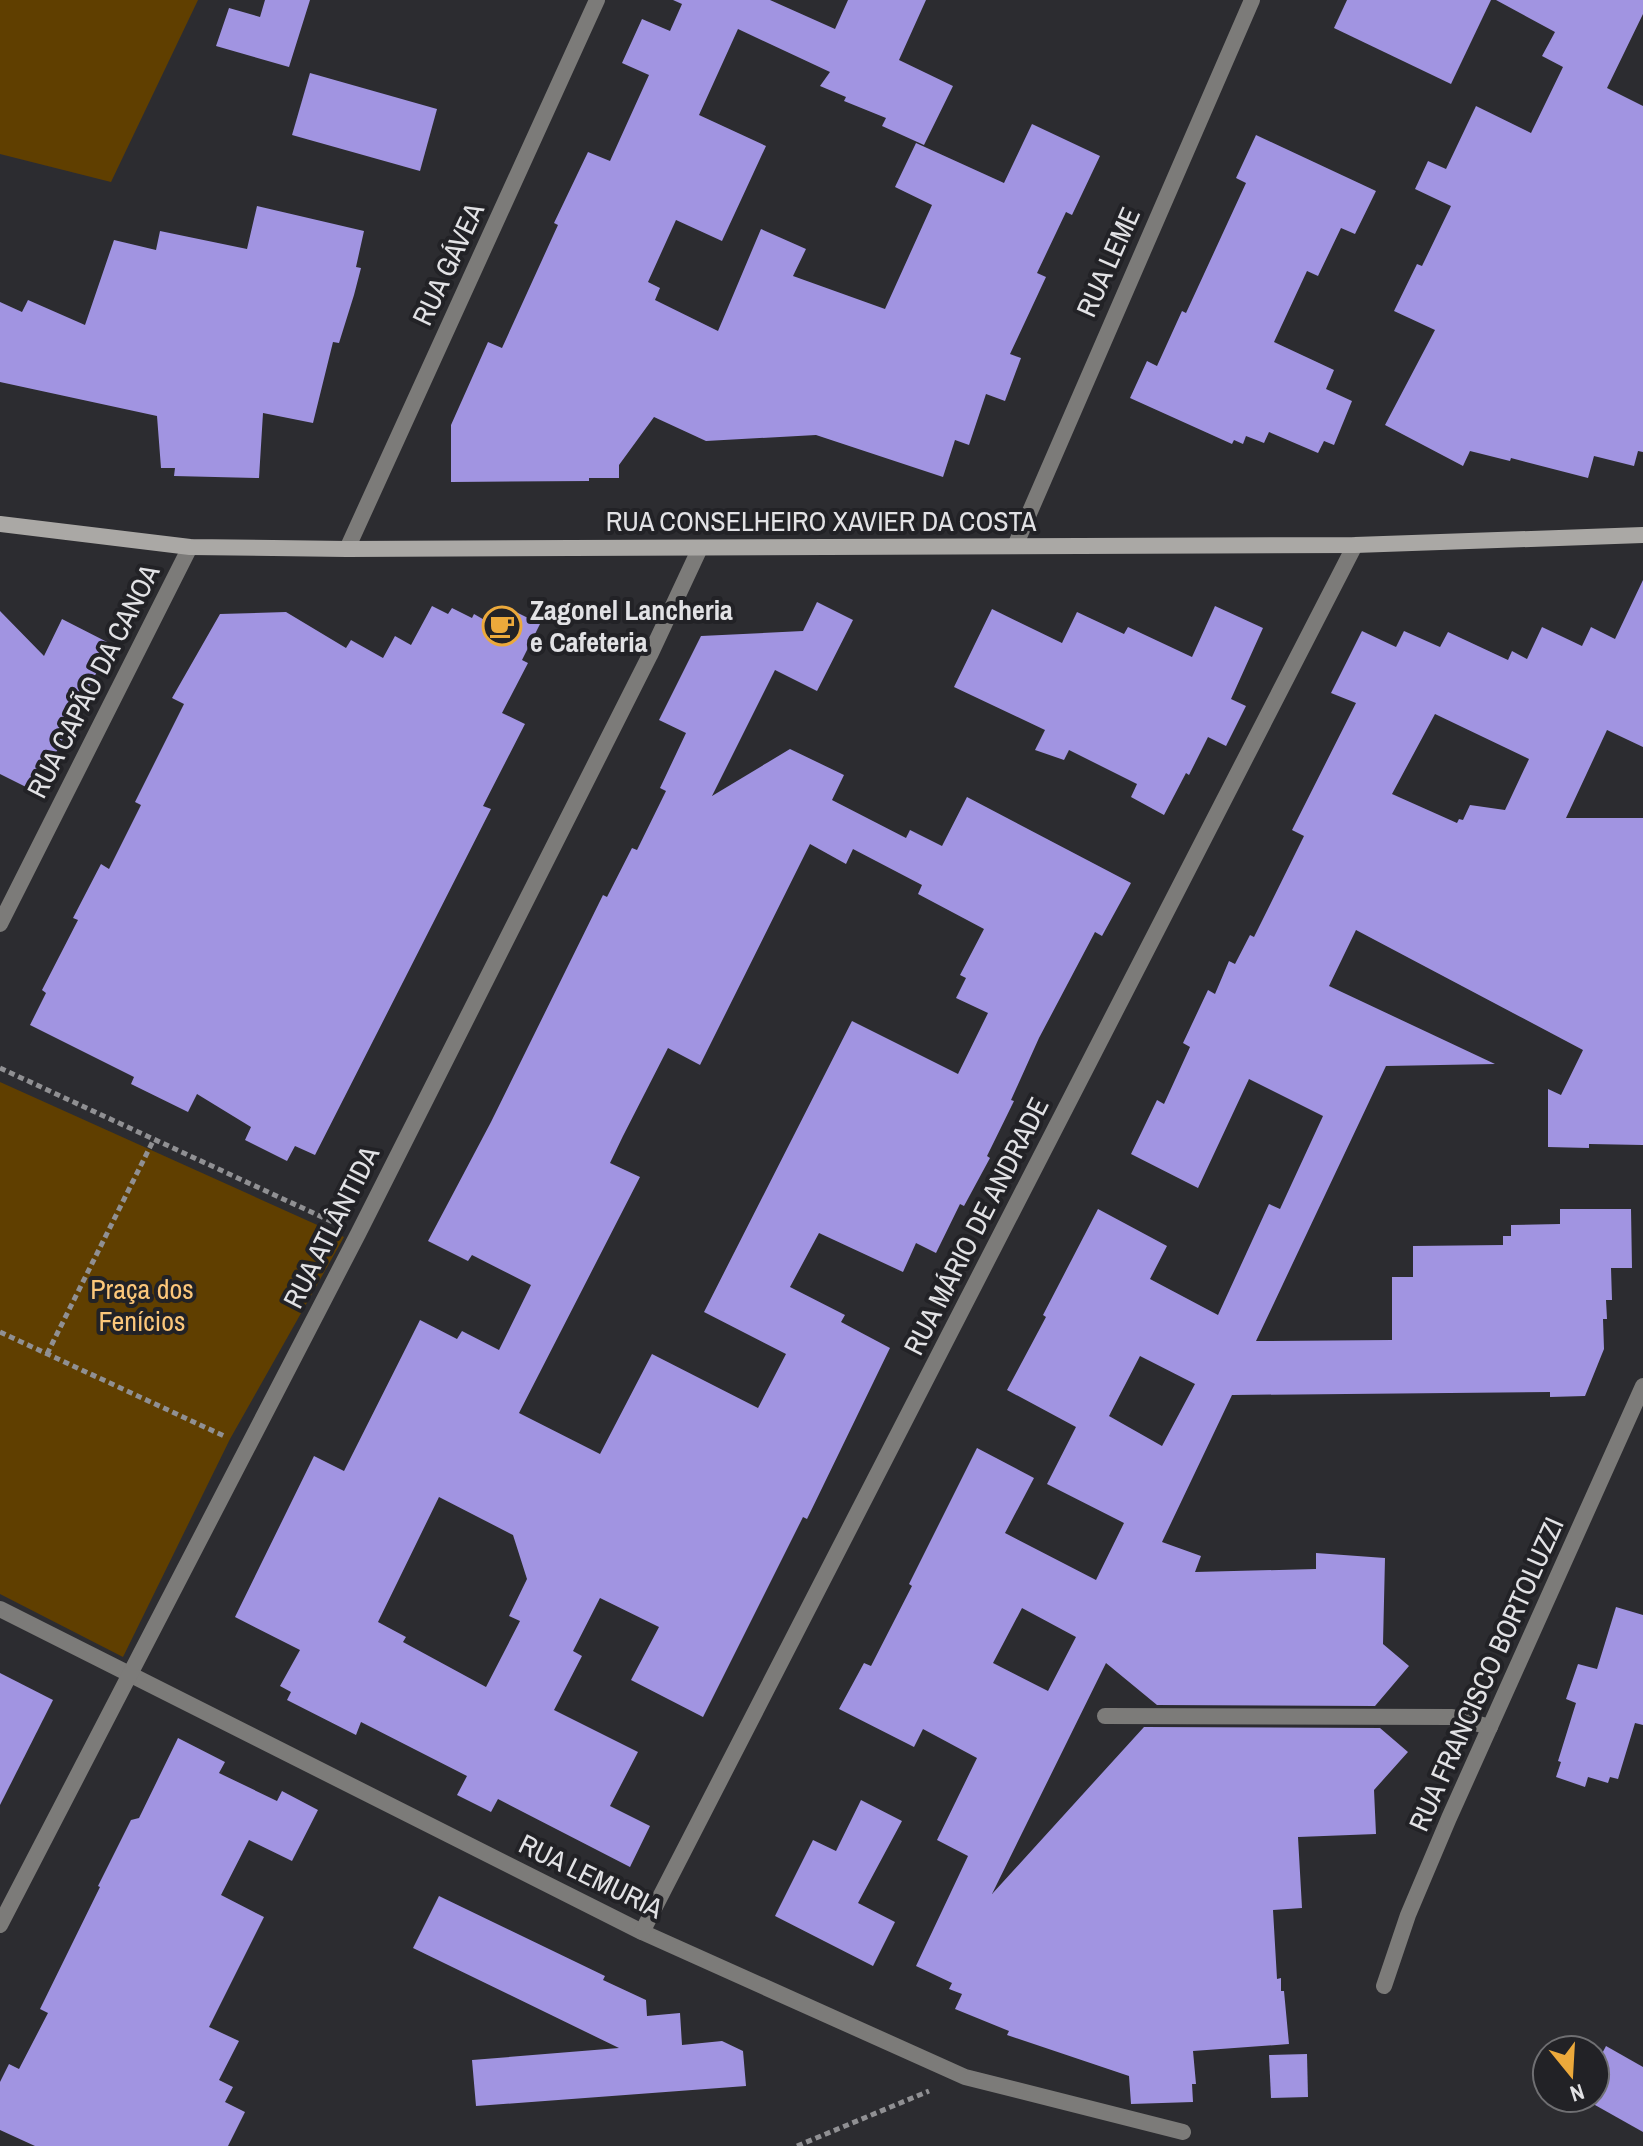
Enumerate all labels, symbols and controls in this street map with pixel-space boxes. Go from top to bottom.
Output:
street label: RUA GÁVEA [403,196,493,331]
street label: RUA LEME [1067,201,1149,323]
street label: RUA CONSELHEIRO XAVIER DA COSTA [606,502,1037,540]
street label: RUA CAPÃO DA CANOA [18,557,169,804]
place label: Zagonel Lancheria e Cafeteria [530,591,733,661]
cafe icon: Zagonel Lancheria e Cafeteria [481,605,523,647]
street label: RUA MÁRIO DE ANDRADE [894,1091,1058,1361]
street label: RUA ATLÂNTIDA [274,1139,388,1314]
park label: Praça dos Fenícios [90,1270,194,1340]
street label: RUA FRANCISCO BORTOLUZZI [1400,1511,1572,1837]
street label: RUA LEMURIA [513,1825,670,1927]
north arrow [1531,2034,1611,2114]
text: N [1566,2077,1588,2109]

